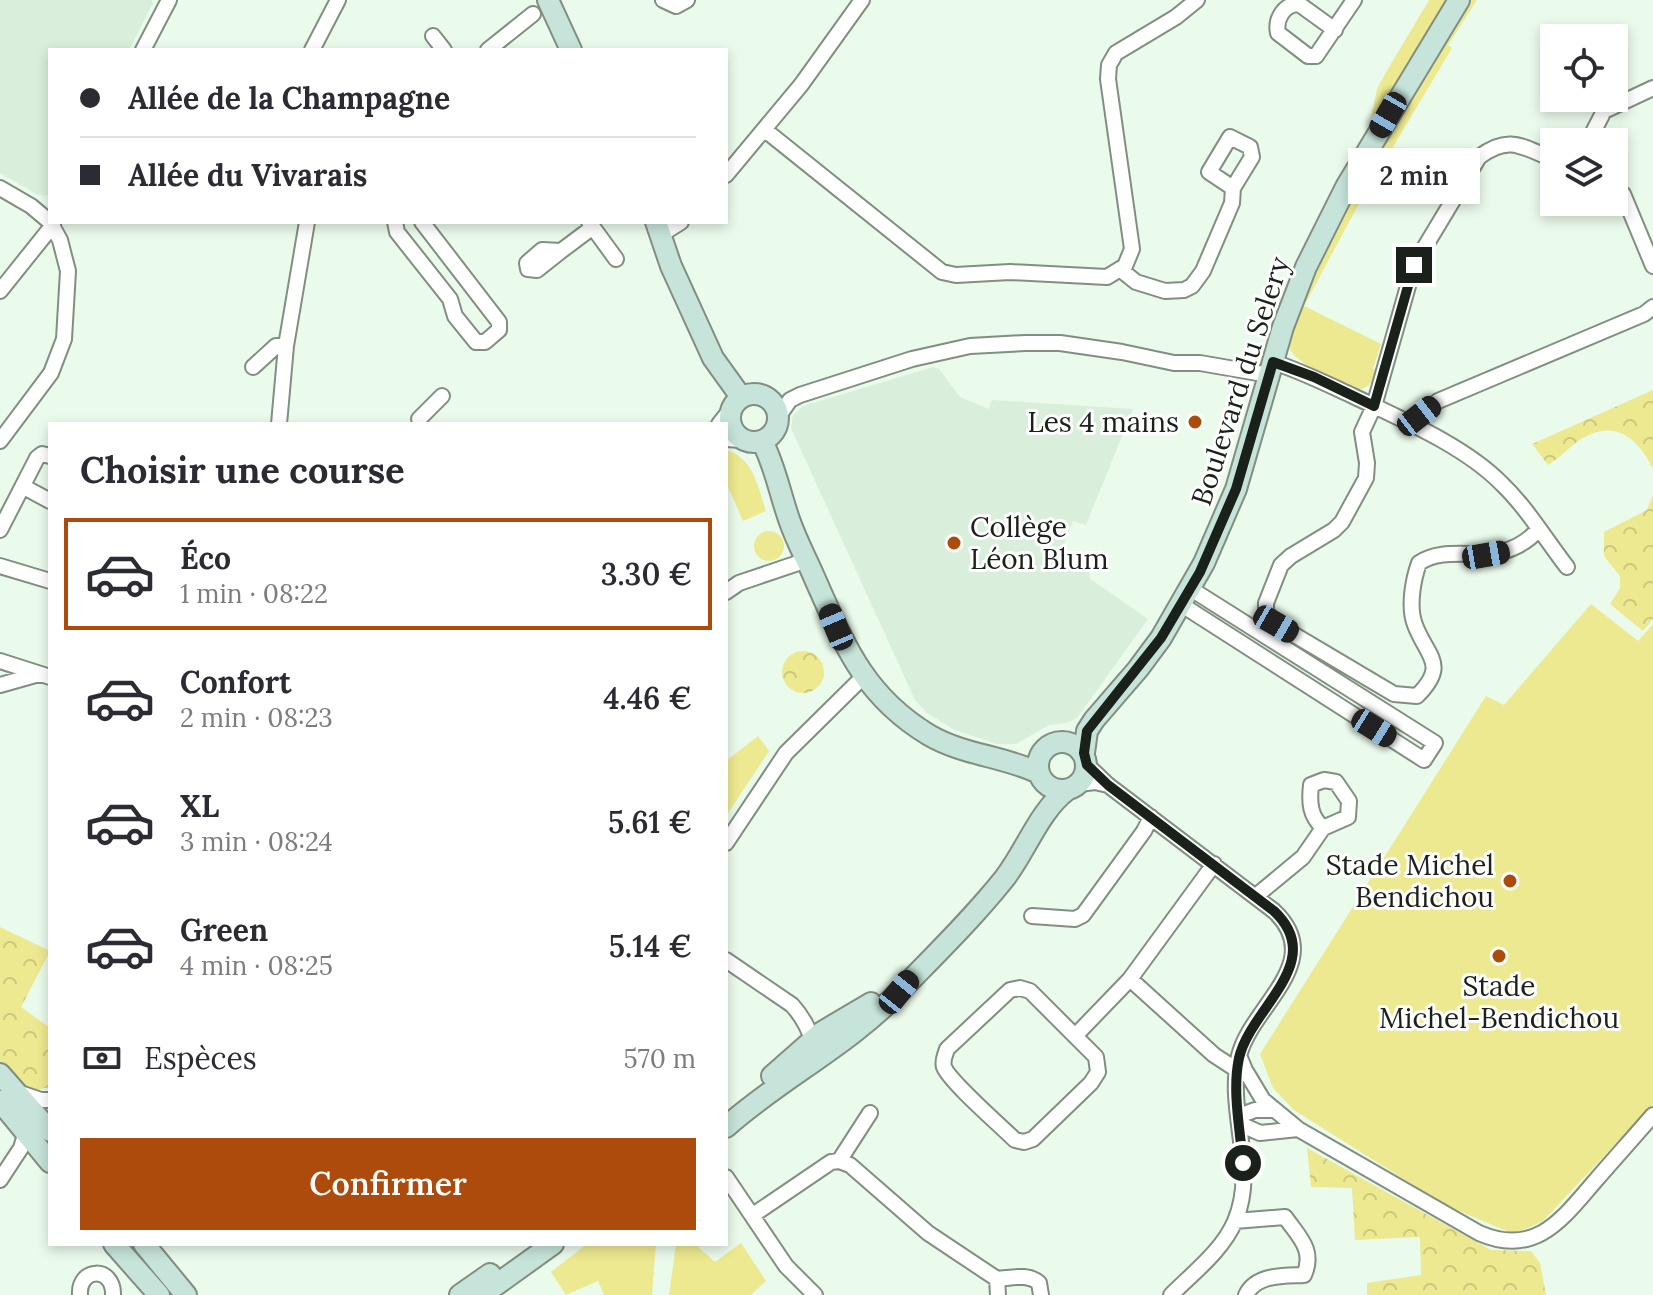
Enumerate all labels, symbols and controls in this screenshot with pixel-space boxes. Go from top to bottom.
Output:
map controls [1540,24,1628,216]
button: locate [1540,24,1628,112]
text: Allée de la Champagne [128,79,450,117]
car [1366,88,1410,142]
button: layers [1540,128,1628,216]
callout: 2 min [1348,149,1480,205]
text: Allée du Vivarais [128,156,367,194]
text: 2 min [1380,159,1448,192]
route end [1396,247,1432,283]
street label: Boulevard du Selery [1183,252,1297,510]
car [1393,392,1445,440]
place label: Les 4 mains [1027,404,1179,440]
marker: Les 4 mains [1186,413,1204,431]
text: Choisir une course [80,447,405,493]
place label: Collège Léon Blum [970,509,1109,577]
marker: Collège Léon Blum [945,534,963,552]
icon: car [84,538,156,610]
text: Éco [180,539,231,577]
car [1460,539,1512,571]
text: 3.30 € [601,555,692,593]
text: 1 min · 08:22 [180,577,328,610]
car [816,600,856,654]
car [1249,602,1303,646]
icon: car [84,662,156,734]
text: Confort [180,663,291,701]
text: 4.46 € [603,679,692,717]
text: 2 min · 08:23 [180,701,333,734]
car [1347,705,1401,751]
icon: car [84,786,156,858]
text: XL [180,787,219,825]
text: 5.61 € [608,803,692,841]
text: 3 min · 08:24 [180,825,333,858]
place label: Stade Michel Bendichou [1326,847,1494,915]
marker: Stade Michel Bendichou [1501,872,1519,890]
icon: car [84,910,156,982]
text: Green [180,911,268,949]
text: 5.14 € [609,927,692,965]
marker: Stade Michel-Bendichou [1490,947,1508,965]
text: 4 min · 08:25 [180,949,333,982]
car [875,966,923,1018]
place label: Stade Michel-Bendichou [1379,968,1619,1036]
icon: cash [80,1036,124,1080]
text: Espèces [144,1039,257,1077]
text: 570 m [624,1042,696,1075]
button: Confirmer [80,1138,696,1230]
route start [1225,1145,1261,1181]

